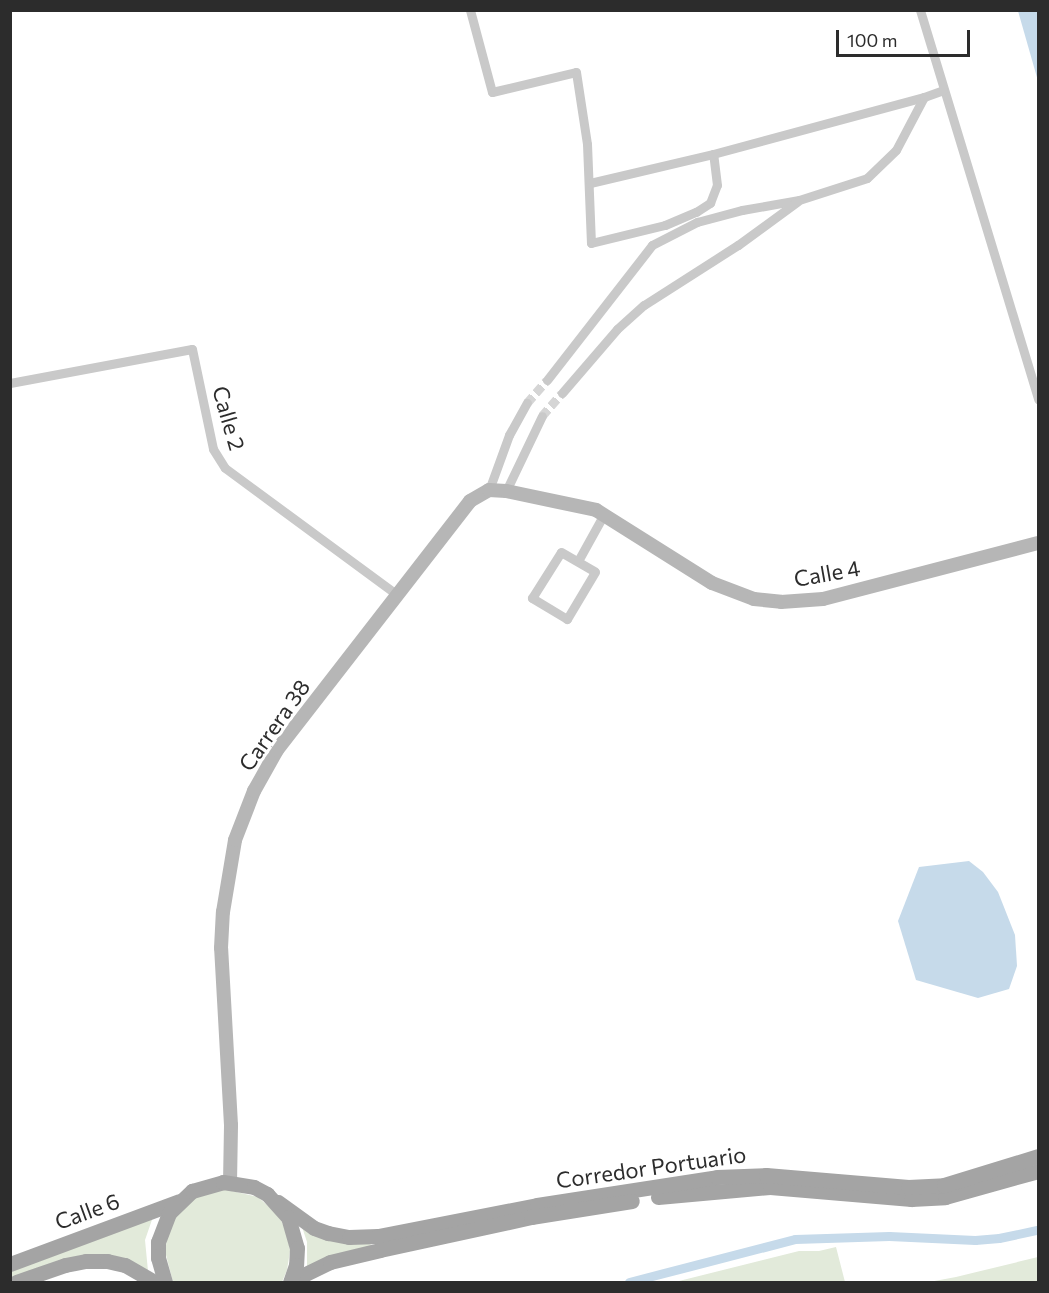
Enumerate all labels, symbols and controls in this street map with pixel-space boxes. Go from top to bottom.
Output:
scale bar [839,18,972,56]
text: 100 m [847,29,897,51]
street label: Calle 2 [207,383,251,453]
street label: Calle 4 [792,554,862,592]
street label: Carrera 38 [233,674,315,776]
street label: Corredor Portuario [554,1141,748,1193]
street label: Calle 6 [51,1187,123,1235]

